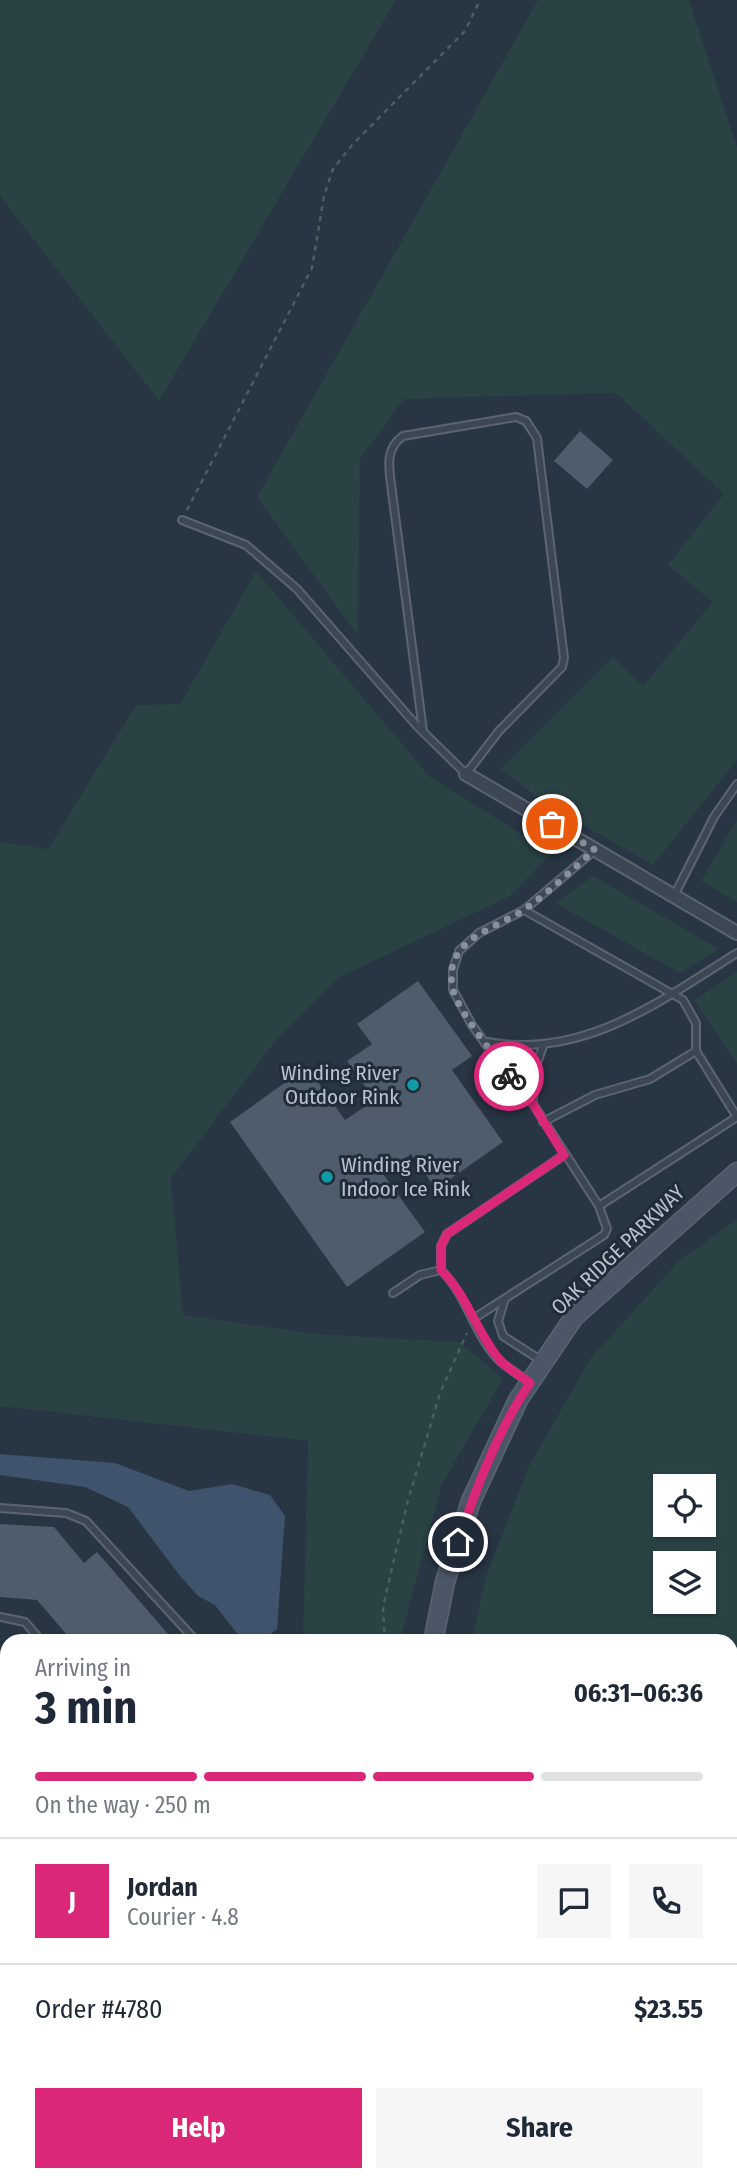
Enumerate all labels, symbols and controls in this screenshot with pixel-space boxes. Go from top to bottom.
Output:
pin [522,794,582,854]
icon: bag [533,805,571,843]
courier [474,1041,544,1111]
icon: bike [490,1057,528,1095]
place label: Winding River Outdoor Rink [281,1060,400,1110]
marker: Winding River Outdoor Rink [405,1077,421,1093]
place label: Winding River Indoor Ice Rink [341,1152,470,1202]
marker: Winding River Indoor Ice Rink [319,1169,335,1185]
street label: OAK RIDGE PARKWAY [546,1179,691,1320]
map controls [653,1474,716,1614]
button: locate [653,1474,716,1537]
pin [428,1512,488,1572]
icon: home [439,1523,477,1561]
button: layers [653,1551,716,1614]
text: Arriving in [35,1654,131,1682]
text: 06:31–06:36 [574,1678,703,1709]
text: 3 min [35,1680,137,1735]
text: On the way · 250 m [35,1791,211,1819]
button: chat [537,1864,611,1938]
button: phone [629,1864,703,1938]
text: Jordan [127,1872,198,1903]
text: J [68,1886,76,1917]
text: Courier · 4.8 [127,1903,239,1931]
text: Order #4780 [35,1994,163,2025]
text: $23.55 [634,1994,703,2025]
button: Help [35,2088,362,2168]
button: Share [376,2088,703,2168]

